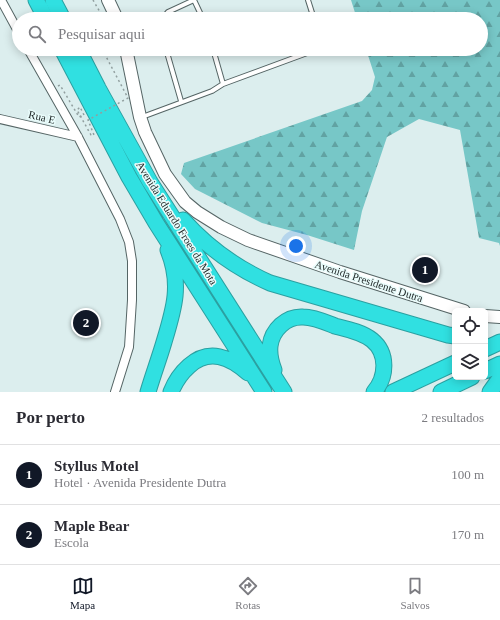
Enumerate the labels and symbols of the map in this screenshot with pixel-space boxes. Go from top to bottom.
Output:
street label: Rua E [27,108,57,126]
street label: Avenida Eduardo Froes da Mota [134,159,220,287]
your location [286,236,306,256]
pin: 1 [412,255,438,285]
street label: Avenida Presidente Dutra [313,258,425,304]
pin: 2 [73,308,99,338]

